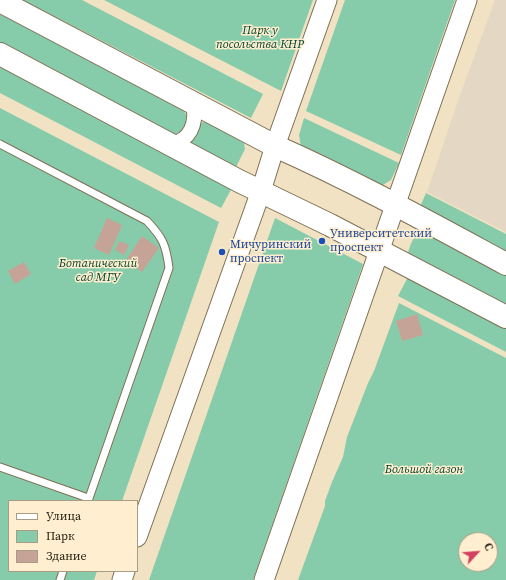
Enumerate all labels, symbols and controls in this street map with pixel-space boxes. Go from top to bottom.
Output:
park label: Парк у посольства КНР [216,24,304,52]
place label: Университетский проспект [330,227,432,255]
marker: Университетский проспект [317,236,327,246]
place label: Мичуринский проспект [230,238,311,266]
marker: Мичуринский проспект [217,247,227,257]
park label: Ботанический сад МГУ [59,257,137,285]
park label: Большой газон [385,463,463,477]
legend [8,500,138,572]
text: Улица [46,508,81,524]
text: Парк [46,528,75,544]
north arrow [458,532,498,572]
text: С [480,541,497,553]
text: Здание [46,548,87,564]

